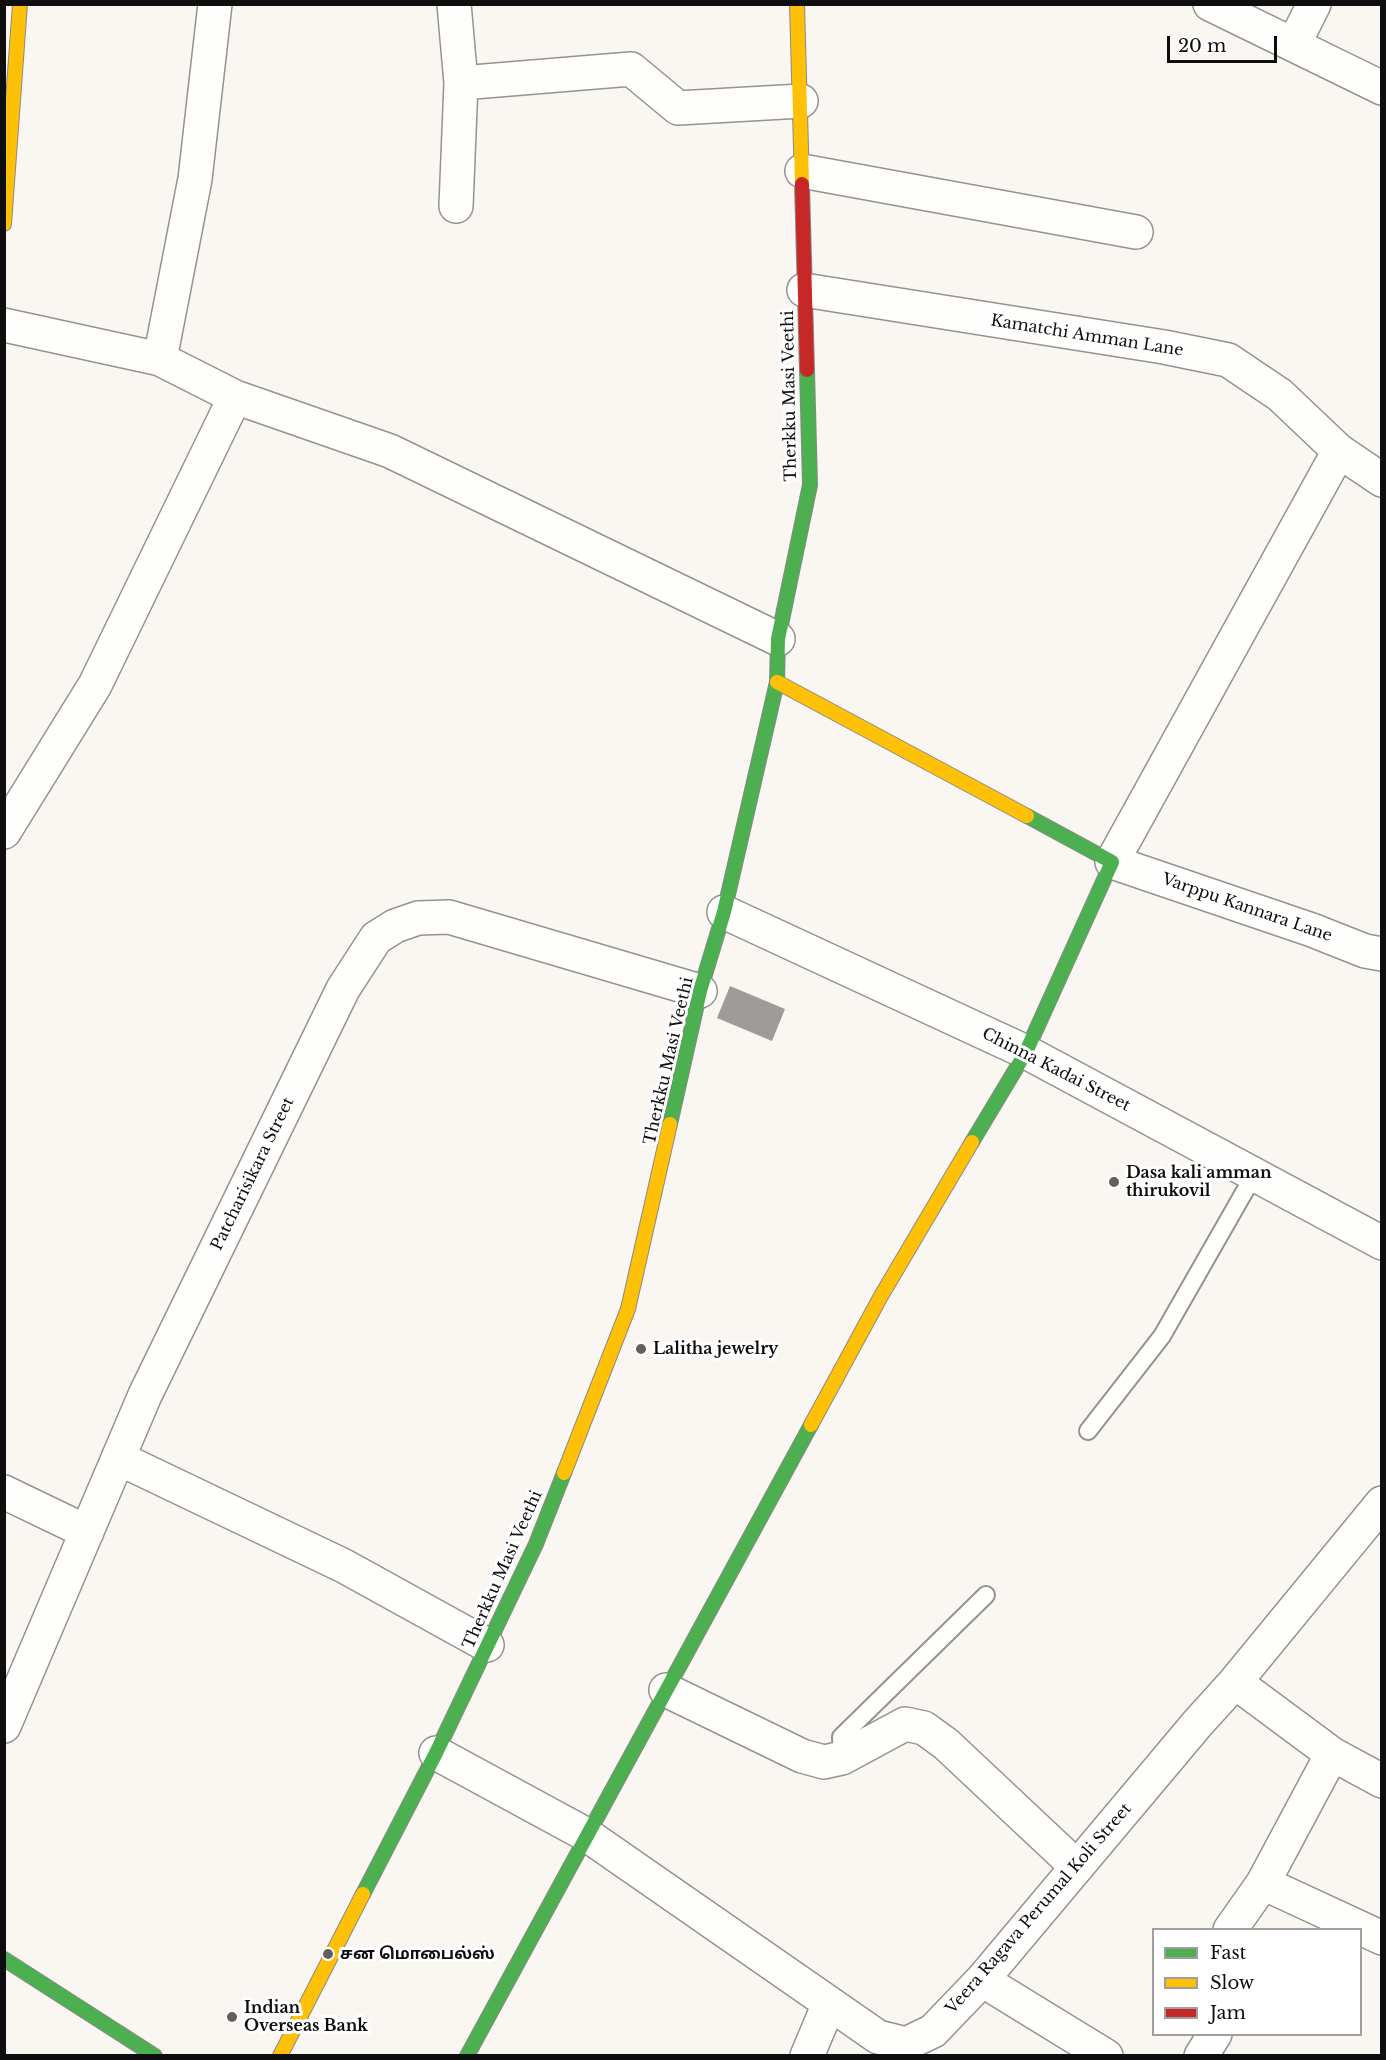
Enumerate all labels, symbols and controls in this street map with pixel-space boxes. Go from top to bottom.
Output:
scale bar [1170,24,1280,62]
text: 20 m [1178,35,1226,57]
street label: Therkku Masi Veethi [779,310,801,482]
street label: Kamatchi Amman Lane [989,311,1185,361]
street label: Varppu Kannara Lane [1159,870,1335,946]
street label: Therkku Masi Veethi [640,975,698,1147]
street label: Chinna Kadai Street [979,1024,1133,1116]
street label: Patcharisikara Street [208,1094,298,1254]
place label: Dasa kali amman thirukovil [1126,1163,1272,1201]
marker: Dasa kali amman thirukovil [1107,1175,1121,1189]
place label: Lalitha jewelry [653,1339,778,1359]
marker: Lalitha jewelry [634,1342,648,1356]
street label: Therkku Masi Veethi [459,1488,547,1652]
street label: Veera Ragava Perumal Koli Street [942,1800,1136,2018]
legend [1152,1928,1362,2036]
text: Fast [1210,1942,1246,1964]
place label: சன மொபைல்ஸ் [340,1944,495,1964]
marker: சன மொபைல்ஸ் [321,1947,335,1961]
text: Slow [1210,1972,1254,1994]
place label: Indian Overseas Bank [244,1998,368,2036]
text: Jam [1210,2002,1246,2024]
marker: Indian Overseas Bank [225,2010,239,2024]

